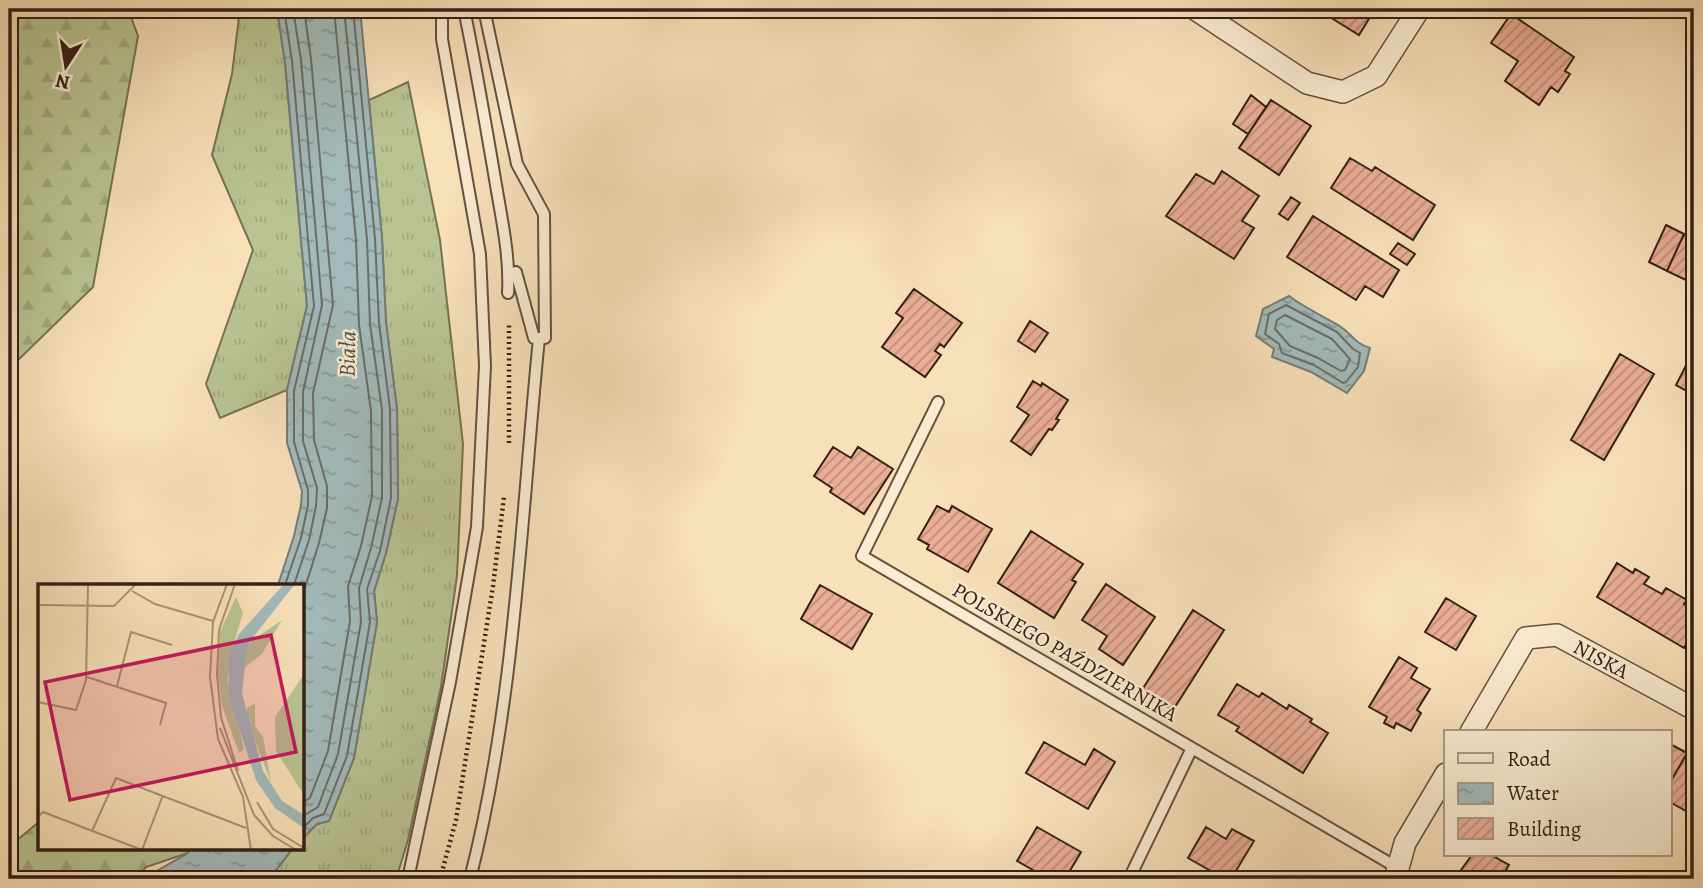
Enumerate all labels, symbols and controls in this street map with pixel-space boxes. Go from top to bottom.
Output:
north arrow [32,32,102,102]
text: N [53,67,72,96]
water label: Biała [332,330,363,378]
street label: POLSKIEGO PAŹDZIERNIKA [947,576,1183,728]
inset map [38,584,304,850]
street label: NISKA [1568,633,1634,686]
legend [1444,730,1672,856]
text: Road [1507,745,1551,773]
text: Water [1506,779,1559,807]
text: Building [1507,815,1582,843]

